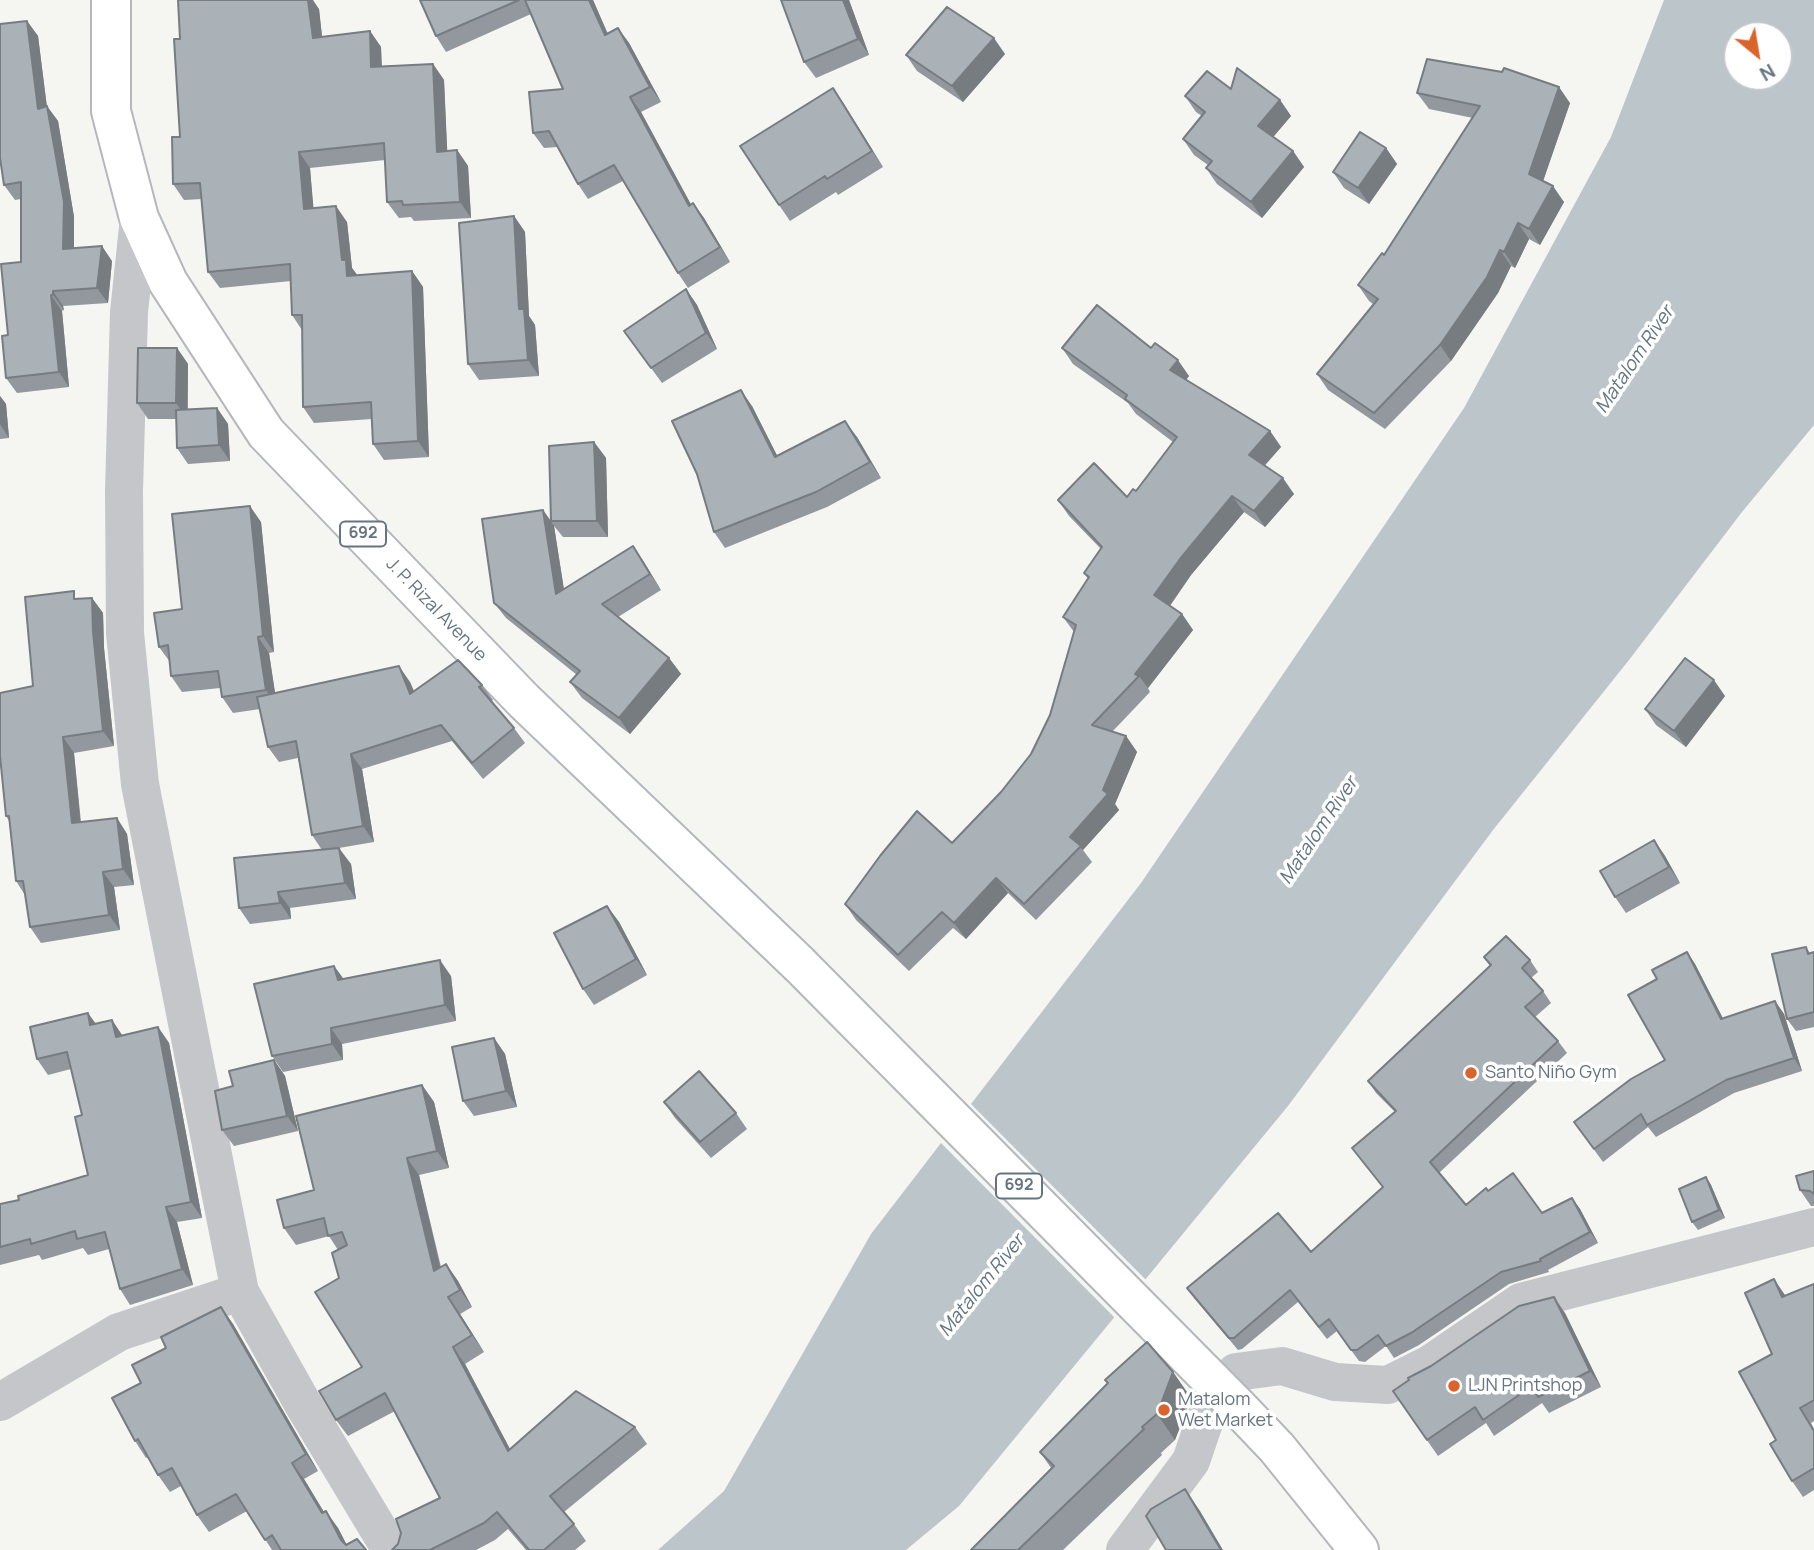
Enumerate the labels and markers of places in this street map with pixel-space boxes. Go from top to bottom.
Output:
place label: Santo Niño Gym [1485,1062,1617,1084]
marker: Santo Niño Gym [1463,1065,1479,1081]
place label: LJN Printshop [1468,1375,1582,1397]
marker: LJN Printshop [1446,1378,1462,1394]
place label: Matalom Wet Market [1178,1389,1273,1432]
marker: Matalom Wet Market [1156,1402,1172,1418]

